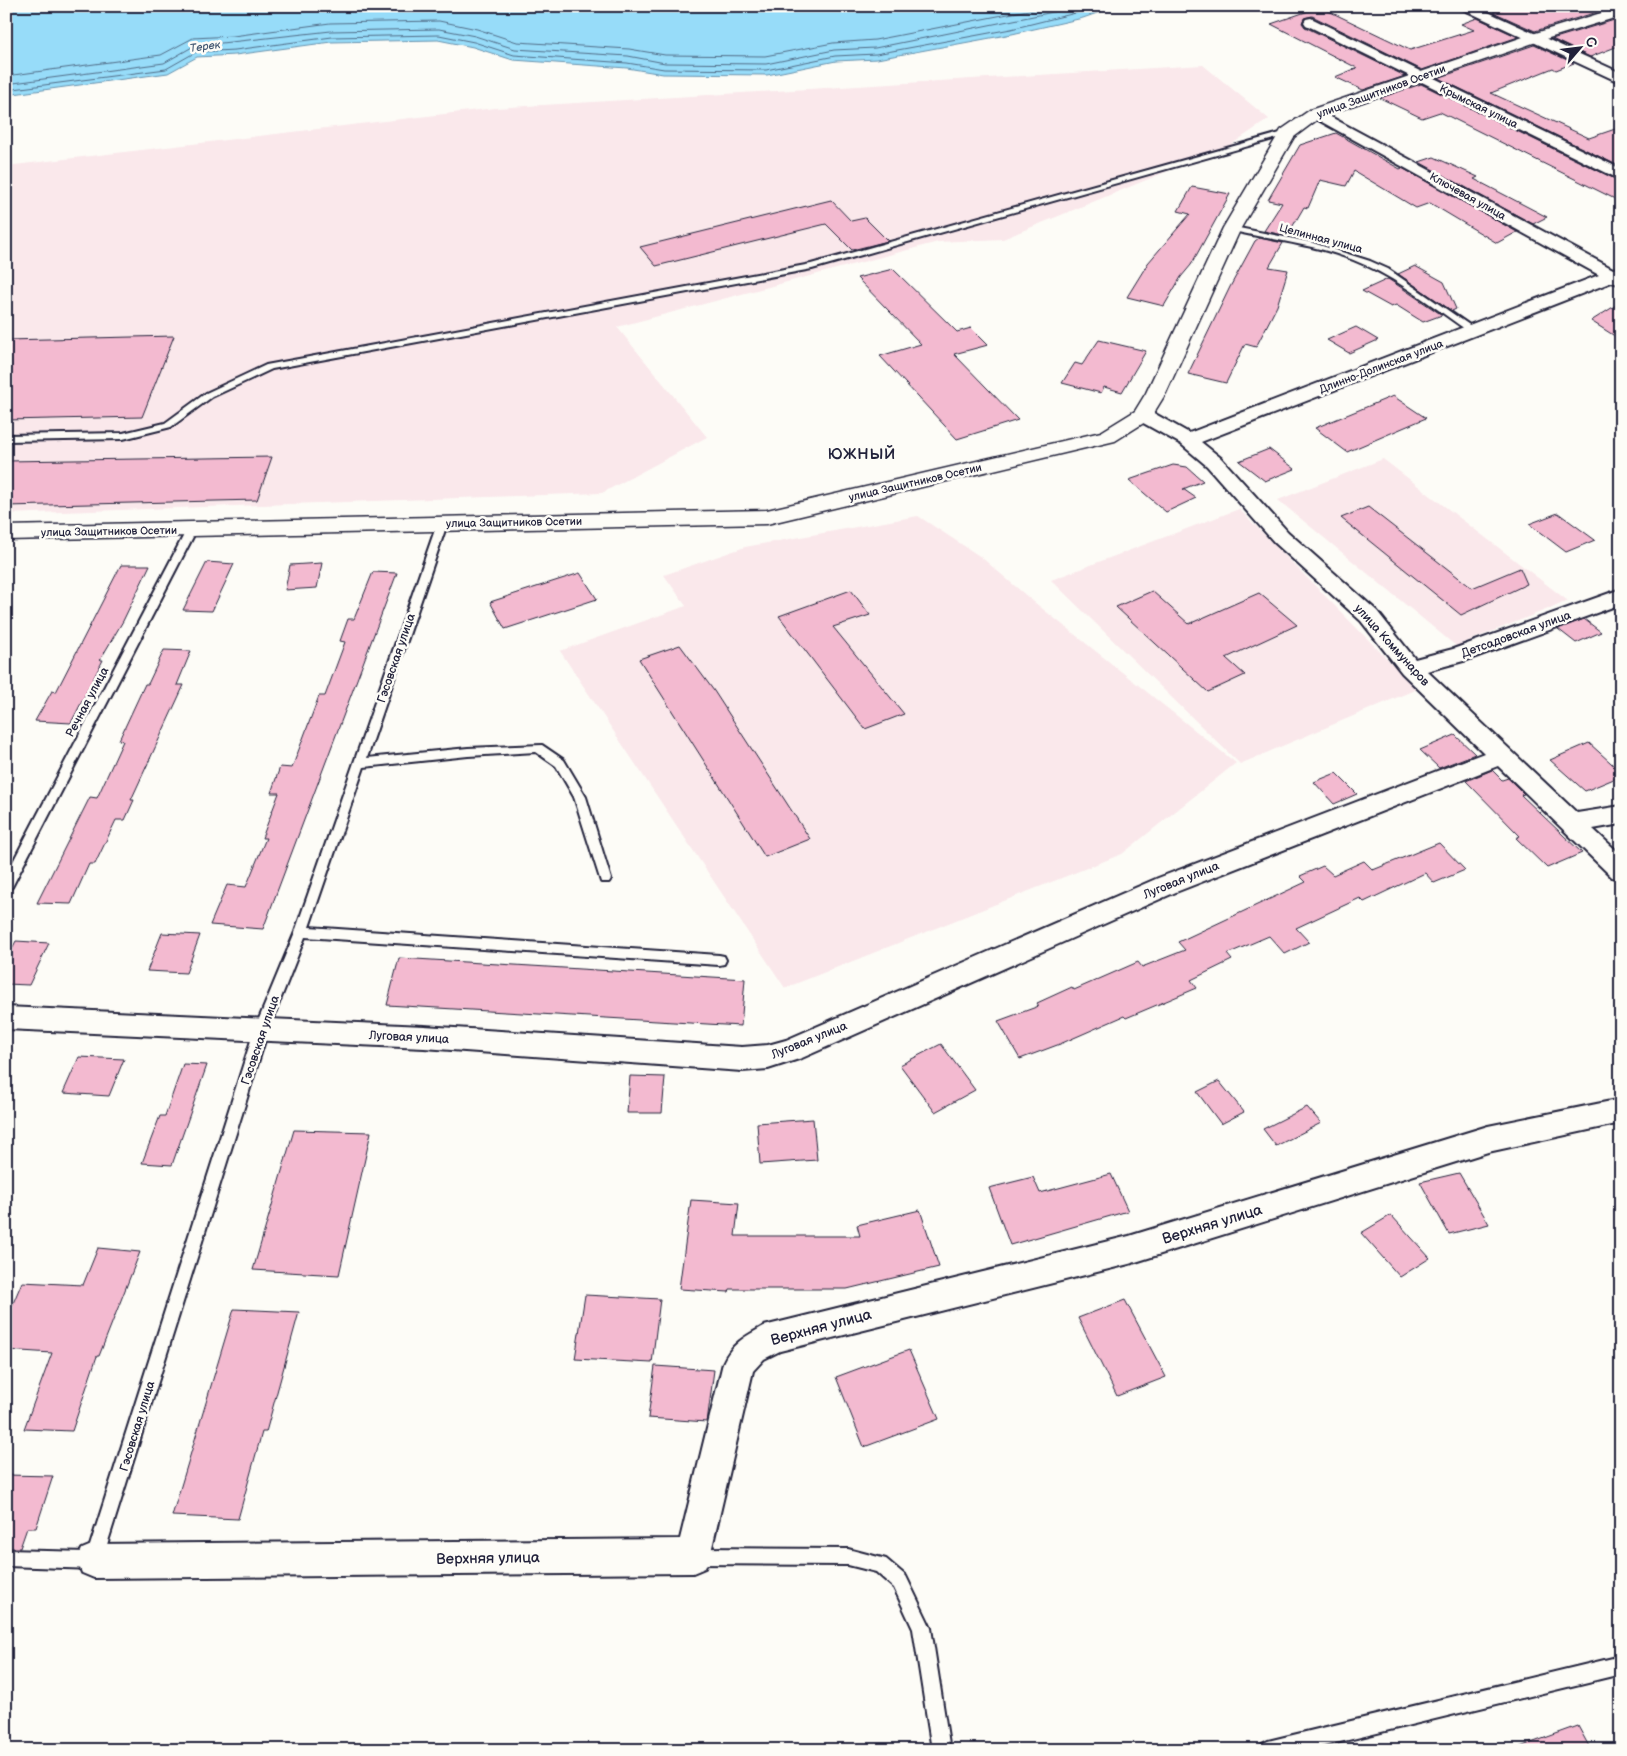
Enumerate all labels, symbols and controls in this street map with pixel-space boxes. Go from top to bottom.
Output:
north arrow [1554,22,1604,72]
text: С [1581,34,1601,51]
water label: Терек [189,38,221,55]
street label: улица Защитников Осетии [1315,62,1447,121]
street label: Крымская улица [1437,82,1521,131]
street label: Ключевая улица [1427,170,1509,223]
street label: Целинная улица [1278,221,1364,256]
street label: Длинно-Долинская улица [1317,337,1445,396]
district label: ЮЖНЫЙ [828,444,896,464]
street label: улица Защитников Осетии [847,461,983,504]
street label: улица Защитников Осетии [446,515,582,530]
street label: улица Защитников Осетии [41,524,177,539]
street label: улица Коммунаров [1351,601,1433,690]
street label: Детсадовская улица [1459,608,1573,661]
street label: Гэсовская улица [374,612,419,705]
street label: Речная улица [63,665,112,740]
street label: Луговая улица [1140,858,1221,903]
street label: Гэсовская улица [238,994,283,1087]
street label: Луговая улица [768,1018,849,1063]
street label: Луговая улица [367,1028,449,1047]
street label: Верхняя улица [1160,1200,1265,1249]
street label: Верхняя улица [769,1305,874,1350]
street label: Гэсовская улица [117,1379,158,1473]
street label: Верхняя улица [436,1548,540,1569]

